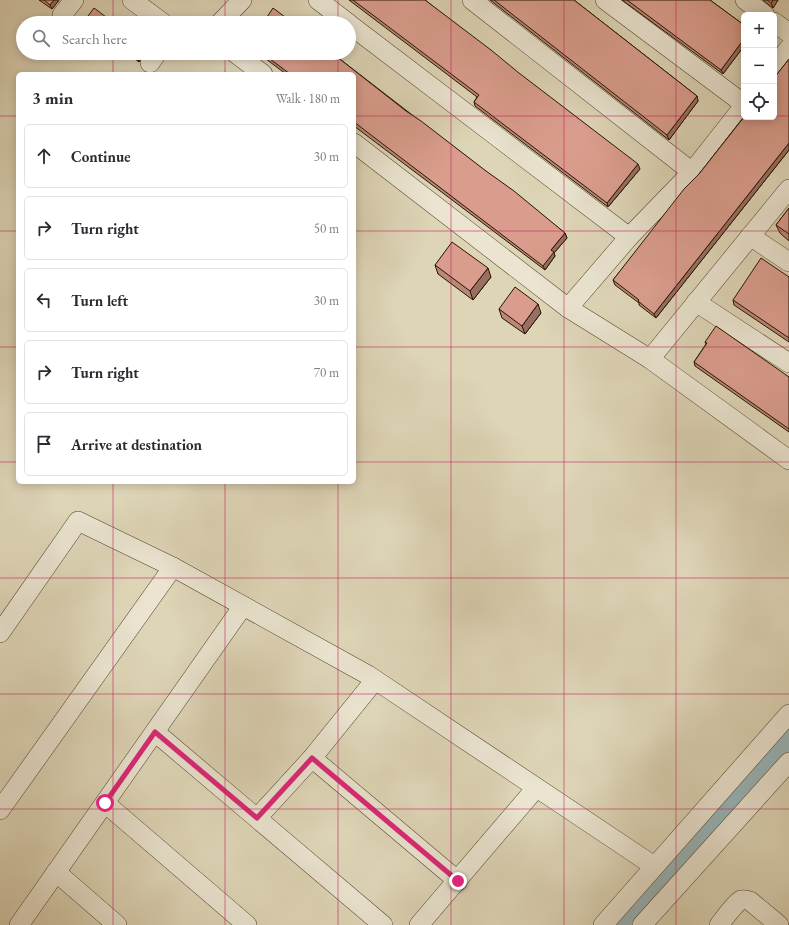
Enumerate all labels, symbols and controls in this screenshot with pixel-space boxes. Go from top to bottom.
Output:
map controls [741,12,777,120]
button: + [741,12,777,48]
search box [16,16,356,60]
icon: search [30,27,52,49]
text: Search here [62,29,127,48]
button: − [741,48,777,84]
button: locate [741,84,777,120]
text: 3 min [32,87,73,109]
text: Walk · 180 m [276,90,340,107]
icon: ahead [33,145,55,167]
text: Continue [71,147,131,166]
text: 30 m [314,148,339,165]
icon: right [33,217,55,239]
text: Turn right [71,219,139,238]
text: 50 m [314,220,339,237]
icon: left [33,289,55,311]
text: Turn left [71,291,128,310]
text: 30 m [314,292,339,309]
icon: right [33,361,55,383]
text: Turn right [71,363,139,382]
text: 70 m [314,364,339,381]
icon: arrive [33,433,55,455]
text: Arrive at destination [71,435,202,454]
route start [96,794,114,812]
route end [449,872,467,890]

